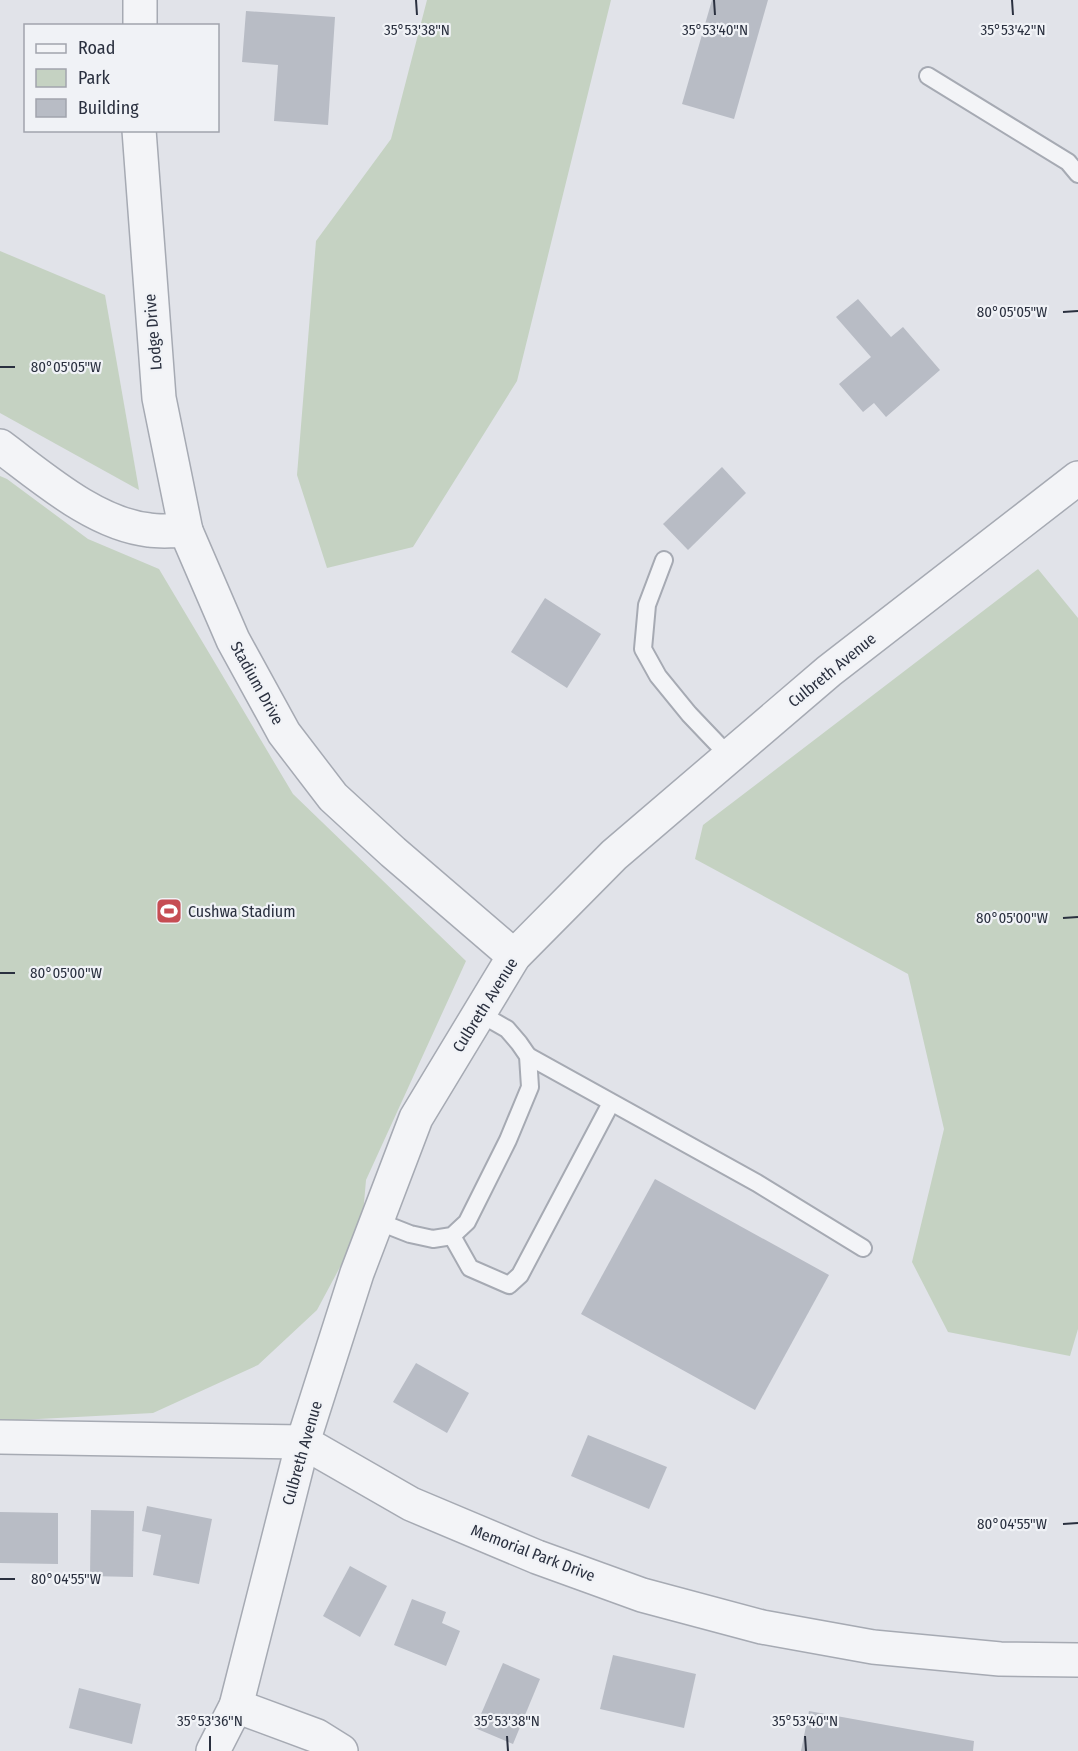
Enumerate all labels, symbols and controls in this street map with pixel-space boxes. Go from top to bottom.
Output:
text: 35°53'38"N [384,21,450,39]
text: 35°53'40"N [682,21,748,39]
text: 35°53'42"N [981,21,1045,39]
legend [24,24,219,132]
text: Road [78,37,115,59]
text: Park [78,67,111,89]
text: Building [78,97,139,119]
street label: Lodge Drive [140,293,166,371]
text: 80°05'05"W [977,303,1047,321]
text: 80°05'05"W [31,358,101,376]
street label: Culbreth Avenue [784,629,880,711]
street label: Stadium Drive [226,638,288,728]
sports icon: Cushwa Stadium [154,896,184,926]
place label: Cushwa Stadium [188,902,296,921]
text: 80°05'00"W [976,909,1048,927]
street label: Culbreth Avenue [448,954,522,1056]
text: 80°05'00"W [30,964,102,982]
street label: Culbreth Avenue [278,1399,326,1507]
text: 80°04'55"W [977,1515,1047,1533]
street label: Memorial Park Drive [468,1521,598,1585]
text: 80°04'55"W [31,1570,101,1588]
text: 35°53'36"N [177,1712,243,1730]
text: 35°53'38"N [474,1712,540,1730]
text: 35°53'40"N [772,1712,838,1730]

